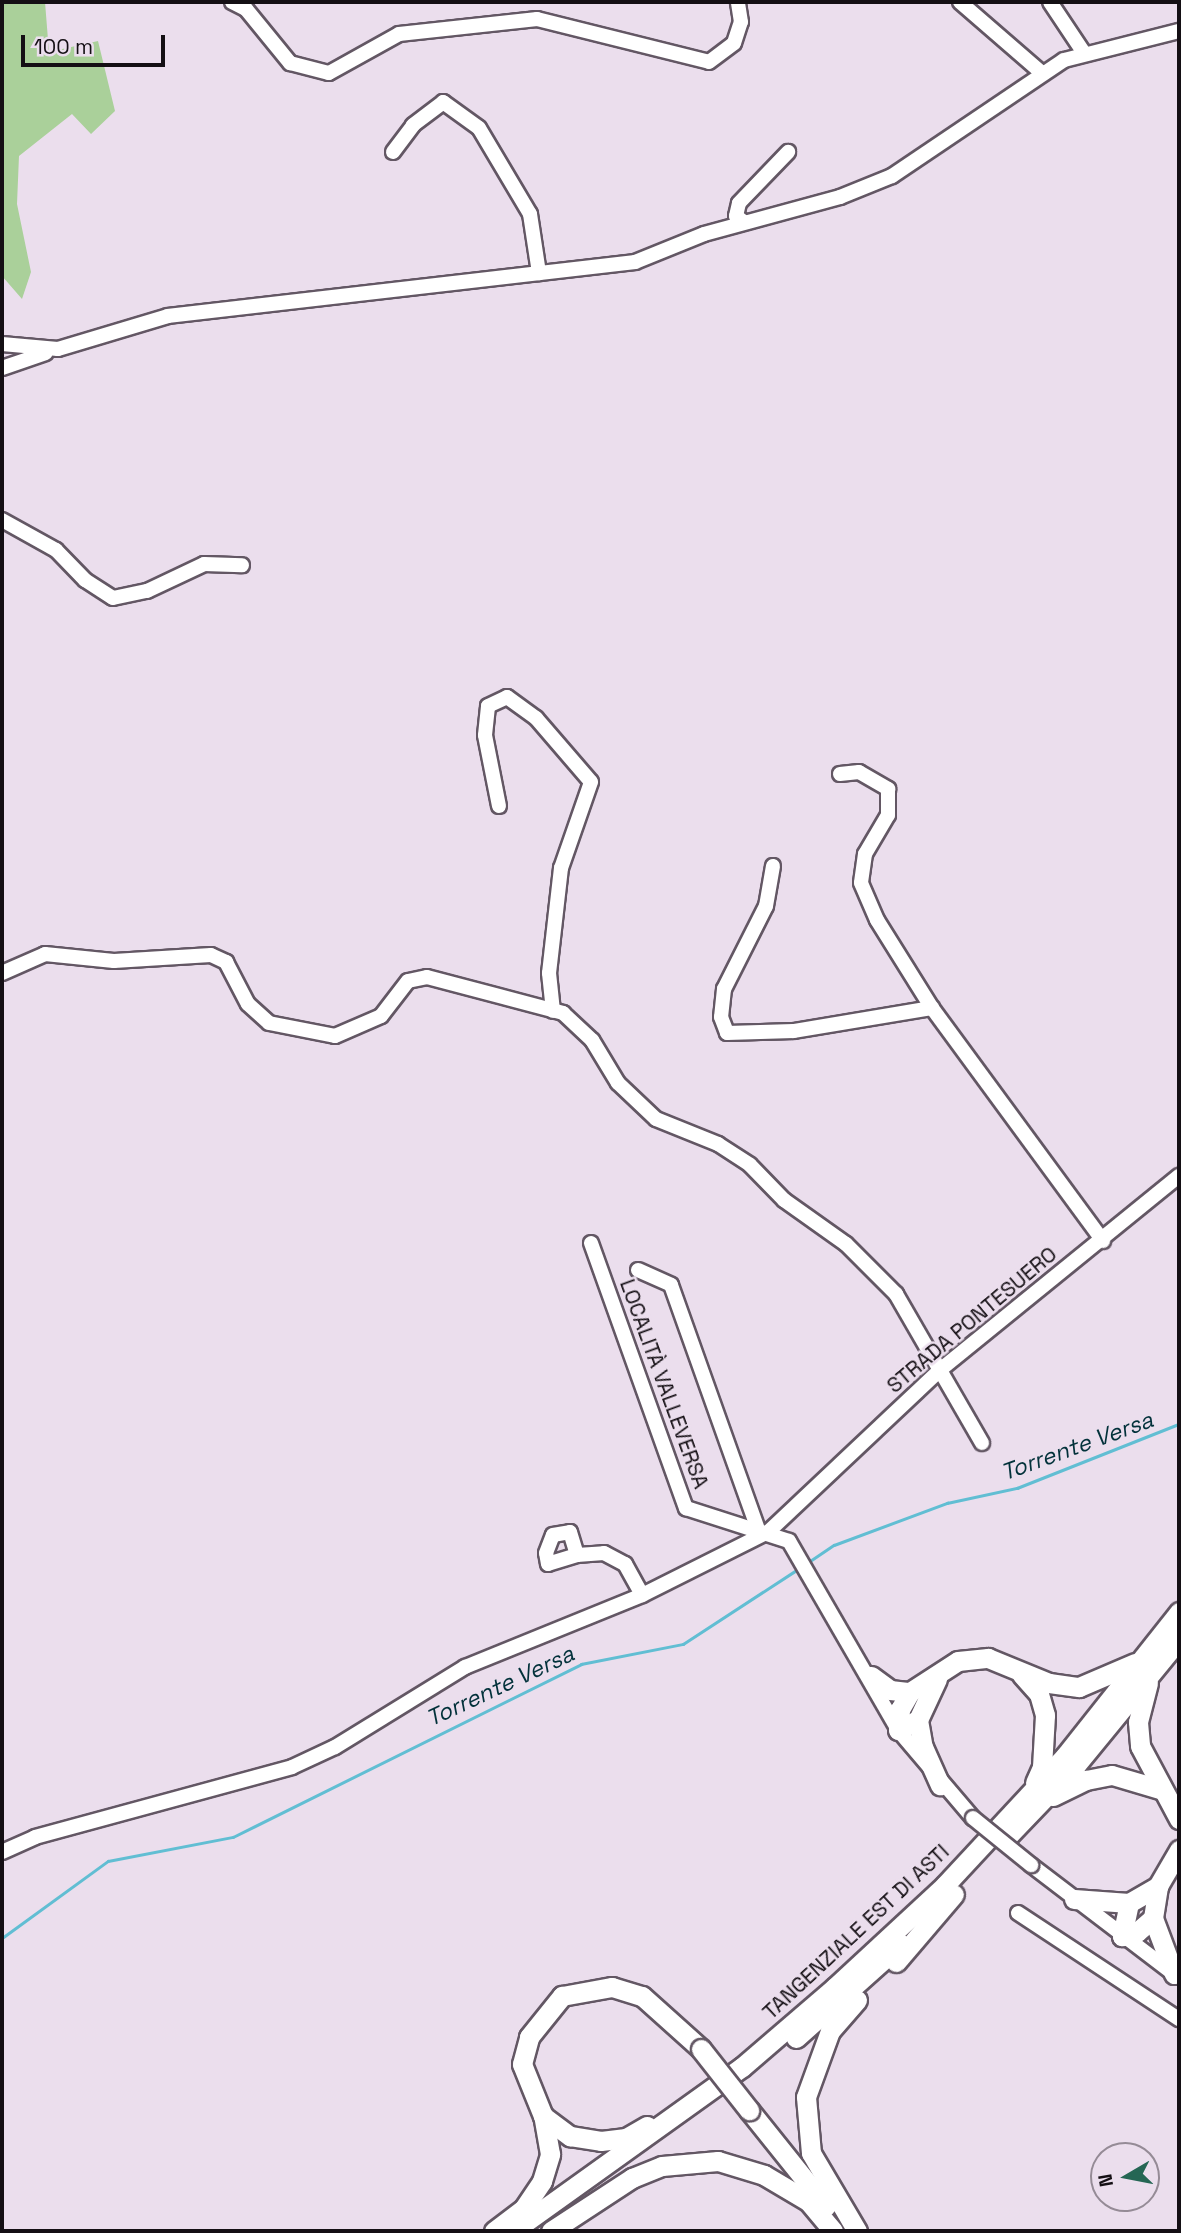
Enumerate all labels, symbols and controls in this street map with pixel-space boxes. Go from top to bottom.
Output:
scale bar [24,21,168,65]
text: 100 m [34,33,93,60]
street label: STRADA PONTESUERO [882,1242,1062,1398]
street label: LOCALITÀ VALLEVERSA [614,1276,714,1492]
water label: Torrente Versa [997,1406,1157,1486]
water label: Torrente Versa [422,1640,578,1732]
street label: TANGENZIALE EST DI ASTI [757,1839,955,2025]
north arrow [1090,2142,1160,2212]
text: N [1092,2172,1119,2189]

